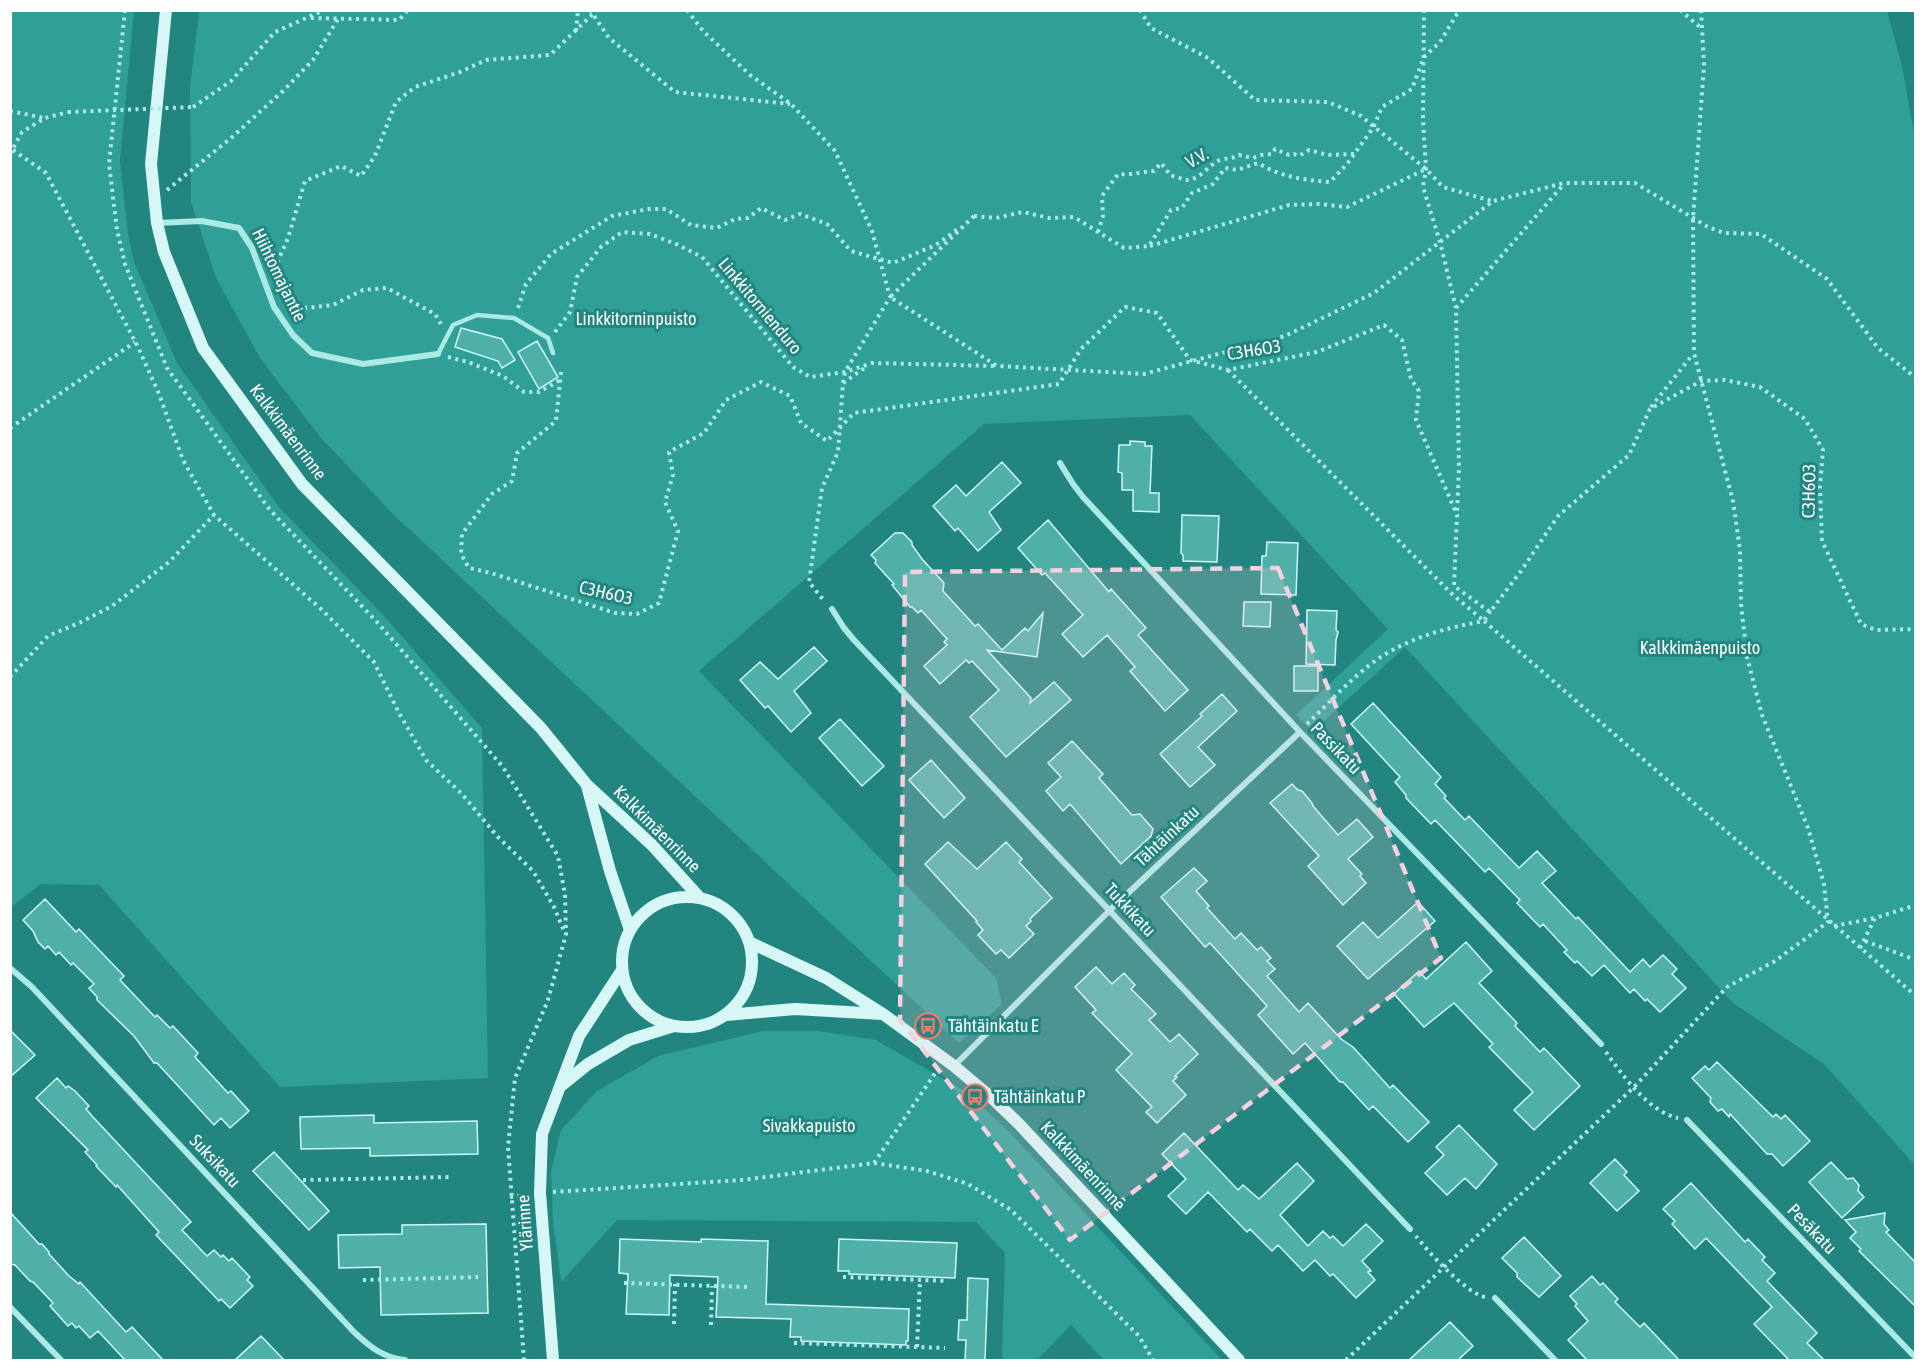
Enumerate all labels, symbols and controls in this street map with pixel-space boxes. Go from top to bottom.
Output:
street label: V.V. [1182,143,1212,172]
street label: Hiihtomajantie [248,225,311,325]
street label: Linkkitornienduro [714,253,807,358]
park label: Linkkitorninpuisto [576,308,696,329]
street label: C3H6O3 [1225,335,1282,364]
street label: Kalkkimäenrinne [246,380,331,484]
street label: C3H6O3 [1798,464,1819,518]
street label: C3H6O3 [577,576,635,609]
park label: Kalkkimäenpuisto [1640,637,1760,658]
street label: Passikatu [1307,717,1366,778]
street label: Kalkkimäenrinne [609,781,705,877]
street label: Tähtäinkatu [1130,801,1203,871]
street label: Tukkikatu [1100,879,1160,941]
bus stop icon: Tähtäinkatu E [913,1011,943,1041]
place label: Tähtäinkatu E [948,1015,1039,1036]
bus stop icon: Tähtäinkatu P [960,1082,990,1112]
place label: Tähtäinkatu P [994,1086,1086,1107]
park label: Sivakkapuisto [763,1115,855,1136]
street label: Kalkkimäenrinne [1037,1117,1130,1215]
street label: Suksikatu [186,1130,245,1192]
street label: Ylärinne [512,1194,537,1252]
street label: Pesäkatu [1783,1199,1841,1258]

